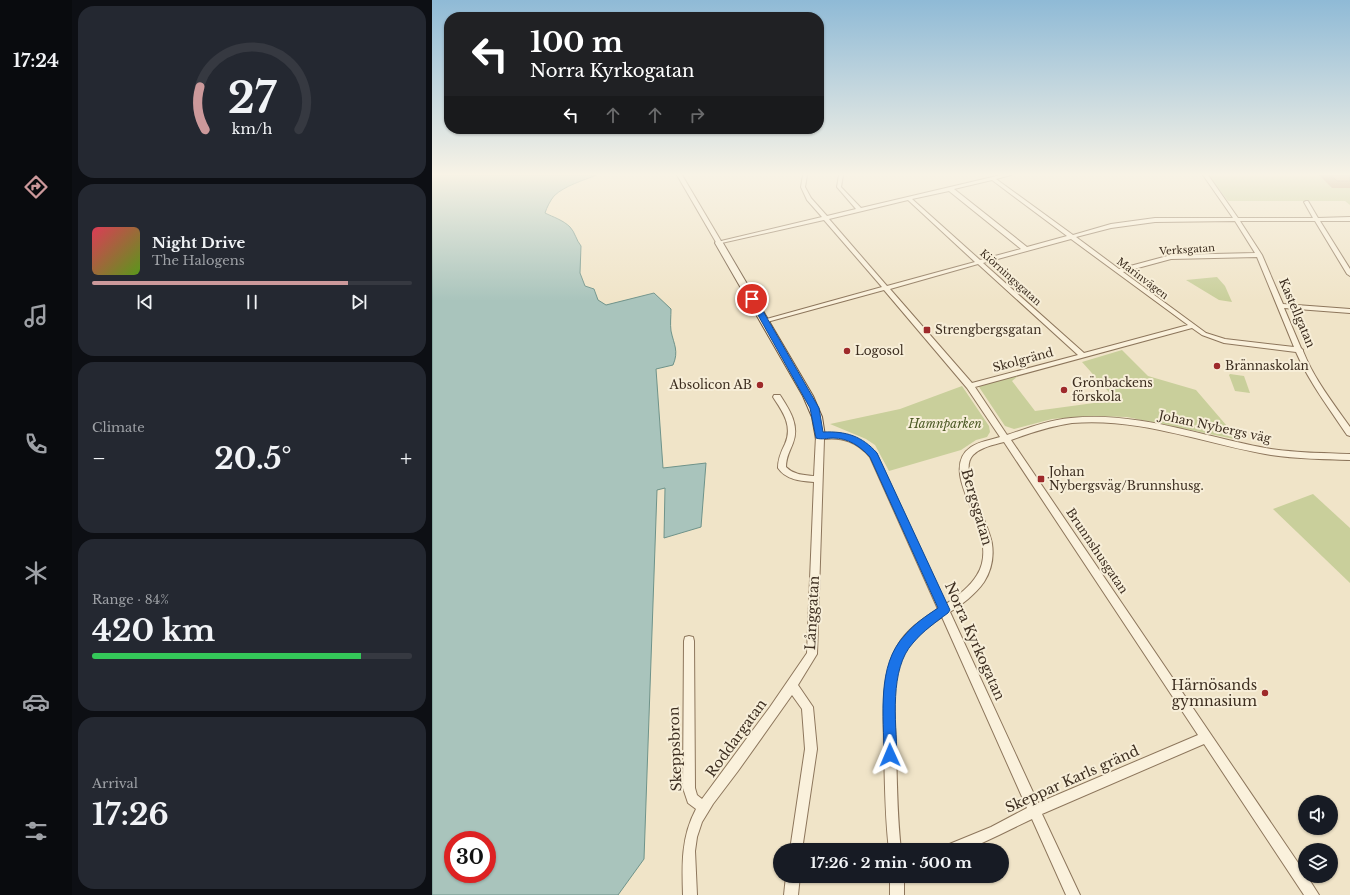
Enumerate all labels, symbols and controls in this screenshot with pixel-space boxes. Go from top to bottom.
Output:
text: 100 m [530,25,623,60]
icon: left [464,28,516,80]
text: 17:24 [13,50,59,72]
text: Norra Kyrkogatan [530,60,694,82]
text: 27 [228,73,277,124]
icon: left [560,104,582,126]
icon: ahead [602,104,624,126]
icon: ahead [644,104,666,126]
icon: right [686,104,708,126]
text: km/h [232,119,272,137]
icon: directions [22,173,50,201]
text: Night Drive [152,233,245,252]
street label: Verksgatan [1158,241,1215,258]
street label: Kiörningsgatan [977,246,1044,308]
text: The Halogens [152,252,245,269]
street label: Marinvägen [1114,255,1171,302]
street label: Kastellgatan [1276,276,1319,350]
pin [735,282,769,316]
icon: arrive [741,288,763,310]
icon: previous [134,291,156,313]
icon: pause [241,291,263,313]
icon: next [348,291,370,313]
icon: music [22,302,50,330]
place label: Strengbergsgatan [935,322,1042,337]
marker: Strengbergsgatan [922,325,932,335]
place label: Logosol [855,343,904,358]
street label: Skolgränd [991,344,1055,375]
marker: Logosol [842,346,852,356]
place label: Brännaskolan [1225,358,1309,373]
marker: Brännaskolan [1212,361,1222,371]
place label: Grönbackens förskola [1072,375,1153,404]
place label: Absolicon AB [669,377,752,392]
marker: Absolicon AB [755,380,765,390]
marker: Grönbackens förskola [1059,385,1069,395]
street label: Johan Nybergs väg [1156,407,1273,446]
park label: Hamnparken [907,416,982,431]
text: Climate [92,419,145,436]
icon: phone [22,430,50,458]
text: 20.5° [214,440,292,477]
text: − [92,445,106,472]
text: + [400,445,412,472]
place label: Johan Nybergsväg/Brunnshusg. [1047,464,1204,493]
street label: Bergsgatan [957,467,997,548]
marker: Johan Nybergsväg/Brunnshusg. [1036,474,1046,484]
street label: Brunnshusgatan [1063,505,1132,596]
icon: climate [22,559,50,587]
street label: Långgatan [801,575,823,651]
street label: Norra Kyrkogatan [941,579,1009,703]
text: Range · 84% [92,591,169,608]
text: 420 km [92,612,215,649]
place label: Härnösands gymnasium [1171,676,1257,710]
icon: car [22,688,50,716]
marker: Härnösands gymnasium [1260,688,1270,698]
street label: Roddargatan [702,695,771,781]
street label: Skeppsbron [665,706,685,792]
position arrow [869,734,911,776]
street label: Skeppar Karls gränd [1002,741,1142,817]
text: Arrival [92,775,138,792]
map controls [1298,795,1338,883]
button: sound [1298,795,1338,835]
text: 17:26 [92,796,169,833]
icon: filters [22,817,50,845]
speed limit sign: 30 [444,831,496,883]
button: layers [1298,843,1338,883]
text: 17:26 · 2 min · 500 m [810,853,972,872]

